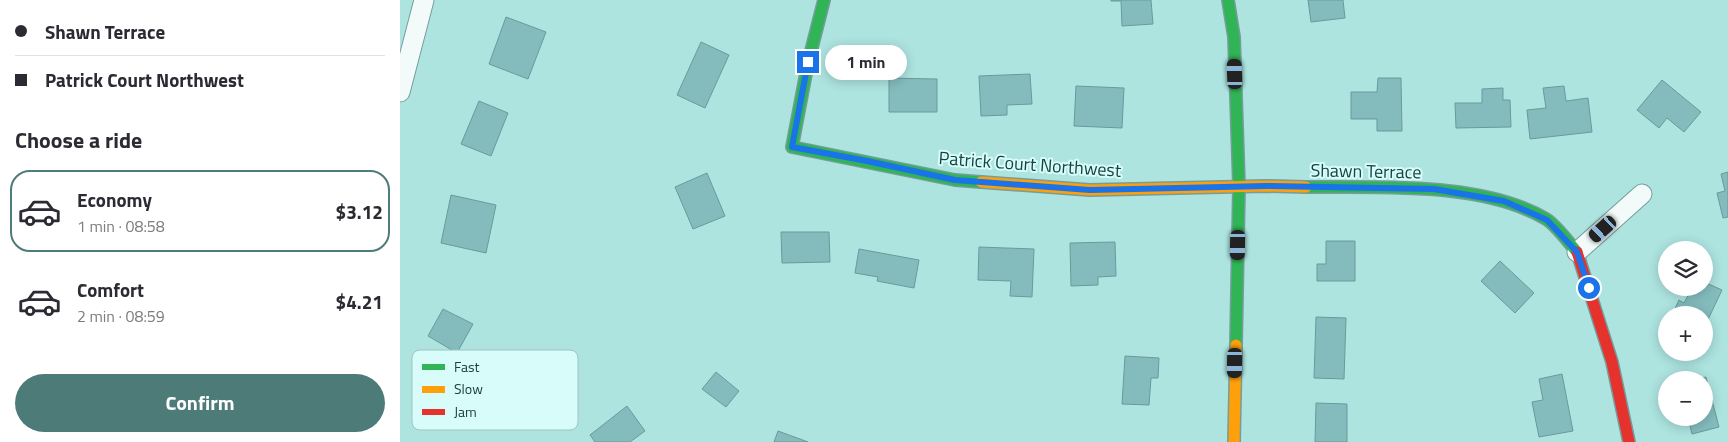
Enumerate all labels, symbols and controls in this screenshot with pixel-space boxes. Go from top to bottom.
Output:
text: Shawn Terrace [45,17,165,46]
callout: 1 min [826,44,908,80]
text: 1 min [847,50,885,74]
route end [797,51,819,73]
car [1226,59,1243,89]
text: Patrick Court Northwest [45,65,244,94]
text: Choose a ride [15,123,142,157]
street label: Patrick Court Northwest [938,144,1123,184]
street label: Shawn Terrace [1310,157,1422,185]
text: Economy [77,185,152,214]
icon: car [17,189,62,234]
text: $3.12 [336,197,383,226]
car [1586,213,1619,245]
text: 1 min · 08:58 [77,214,165,238]
car [1230,230,1245,260]
map controls [1658,241,1713,426]
button: layers [1658,241,1713,296]
text: Comfort [77,275,144,304]
route start [1578,277,1600,299]
icon: car [17,279,62,324]
text: $4.21 [336,287,383,316]
text: 2 min · 08:59 [77,304,165,328]
button: + [1658,306,1713,361]
car [1227,348,1242,378]
legend [412,350,578,430]
text: Fast [454,356,479,377]
button: − [1658,371,1713,426]
button: Confirm [15,374,385,432]
text: Slow [454,378,483,399]
text: Jam [454,401,477,422]

